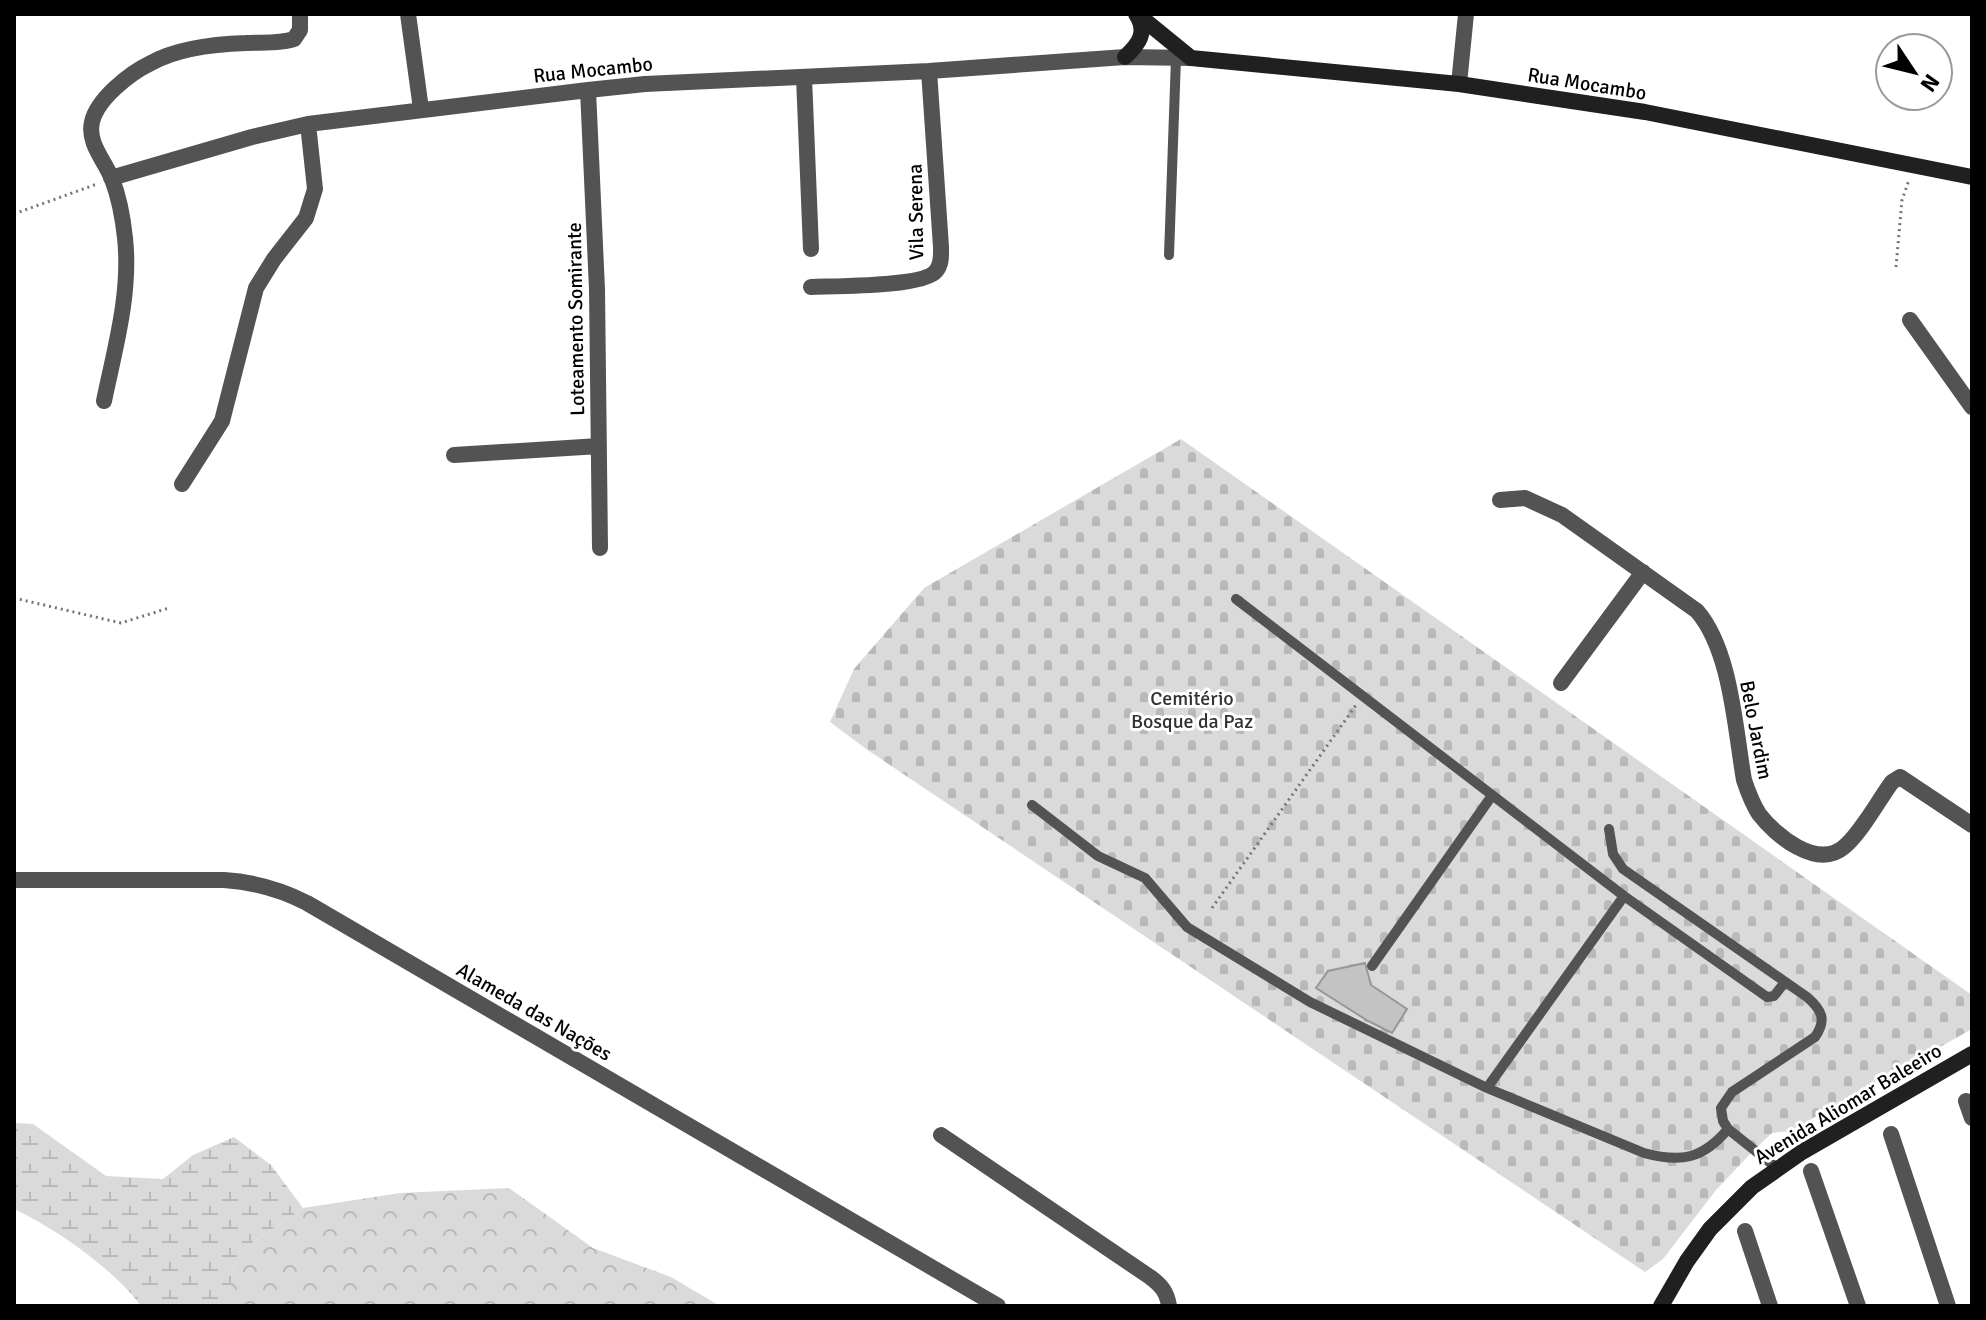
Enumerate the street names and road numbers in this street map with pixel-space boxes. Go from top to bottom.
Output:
street label: Rua Mocambo [532,51,654,89]
street label: Rua Mocambo [1526,62,1648,106]
street label: Vila Serena [903,164,929,260]
street label: Loteamento Somirante [562,222,590,416]
street label: Belo Jardim [1734,678,1778,782]
street label: Alameda das Nações [452,957,616,1067]
street label: Avenida Aliomar Baleeiro [1750,1038,1946,1170]

